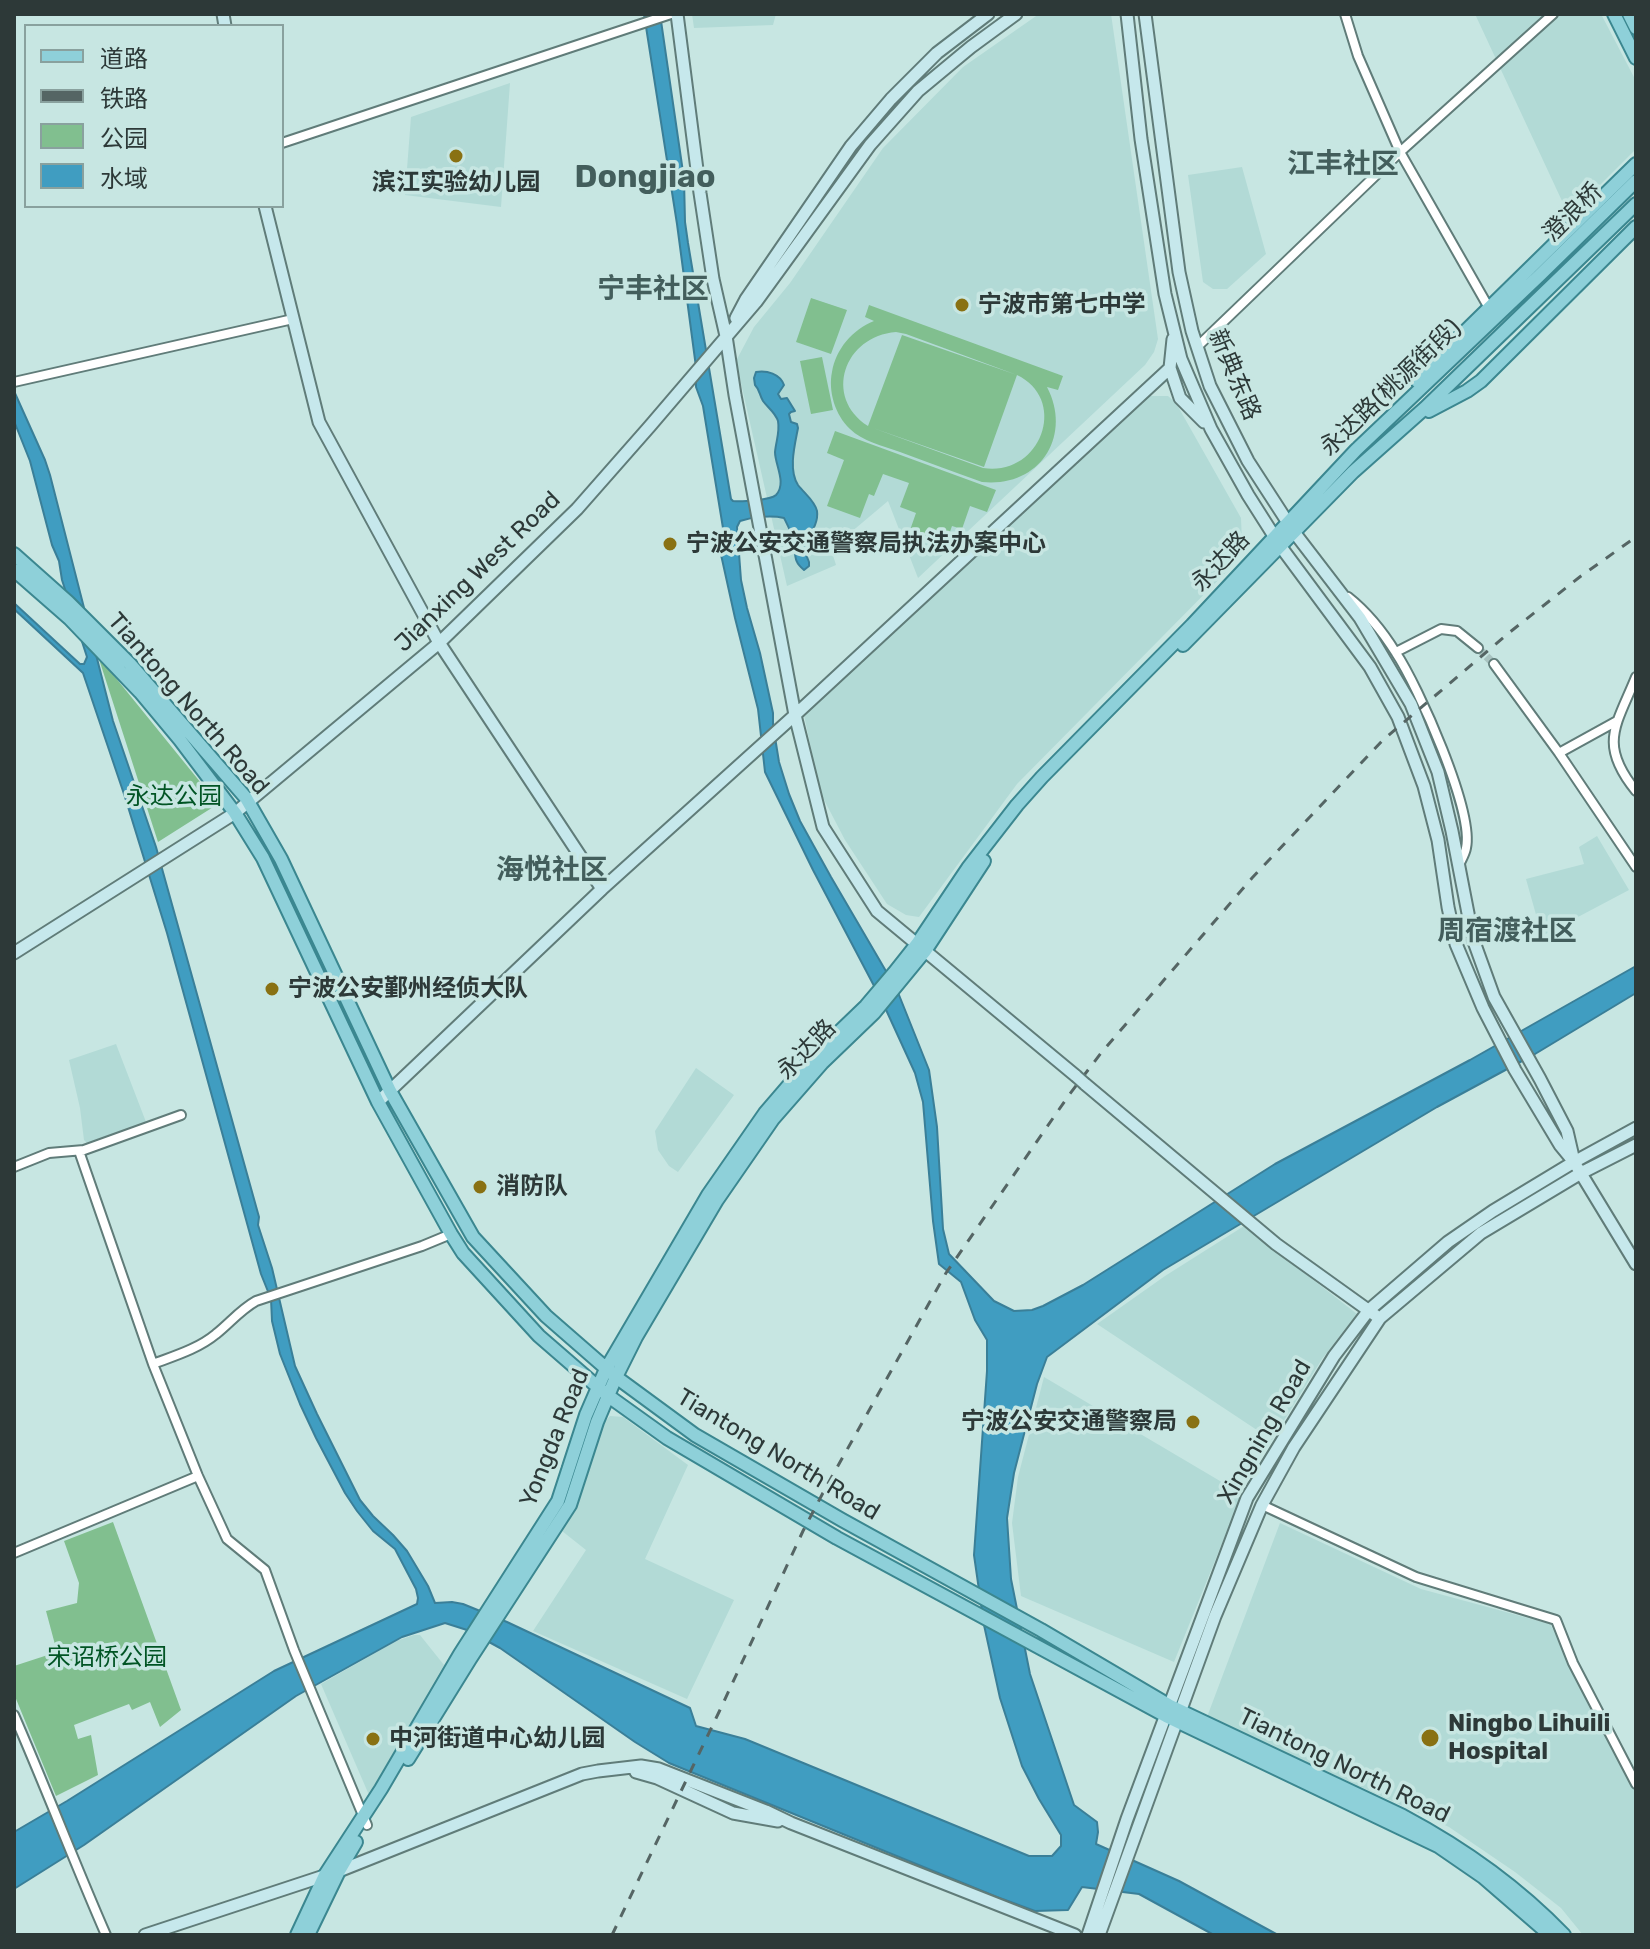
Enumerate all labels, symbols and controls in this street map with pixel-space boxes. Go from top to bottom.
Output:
legend [24,24,284,208]
text: 道路 [100,45,148,73]
text: 铁路 [100,85,148,113]
text: 公园 [100,125,148,153]
marker: 滨江实验幼儿园 [447,147,465,165]
district label: 江丰社区 [1287,148,1399,182]
district label: Dongjiao [574,159,716,197]
text: 水域 [100,165,148,193]
place label: 滨江实验幼儿园 [372,169,540,197]
street label: 澄浪桥 [1537,177,1609,249]
district label: 宁丰社区 [597,273,709,307]
place label: 宁波市第七中学 [978,291,1146,319]
marker: 宁波市第七中学 [953,296,971,314]
street label: 永达路(桃源街段) [1315,314,1467,462]
street label: 新典东路 [1202,325,1266,425]
street label: Jianxing West Road [389,486,567,658]
street label: 永达路 [1186,526,1256,598]
place label: 宁波公安交通警察局执法办案中心 [686,530,1046,558]
marker: 宁波公安交通警察局执法办案中心 [661,535,679,553]
street label: Tiantong North Road [101,607,275,801]
park label: 永达公园 [126,783,222,811]
district label: 海悦社区 [496,854,608,888]
district label: 周宿渡社区 [1437,915,1577,949]
place label: 宁波公安鄞州经侦大队 [288,975,528,1003]
marker: 宁波公安鄞州经侦大队 [263,980,281,998]
street label: 永达路 [772,1014,842,1086]
place label: 消防队 [496,1173,568,1201]
marker: 消防队 [471,1178,489,1196]
street label: Xingning Road [1212,1355,1318,1509]
street label: Yongda Road [514,1365,596,1511]
street label: Tiantong North Road [671,1383,885,1527]
place label: 宁波公安交通警察局 [961,1408,1177,1436]
marker: 宁波公安交通警察局 [1184,1413,1202,1431]
park label: 宋诏桥公园 [47,1644,167,1672]
street label: Tiantong North Road [1234,1702,1454,1830]
place label: Ningbo Lihuili Hospital [1448,1710,1610,1766]
place label: 中河街道中心幼儿园 [389,1725,605,1753]
marker: Ningbo Lihuili Hospital [1419,1727,1441,1749]
marker: 中河街道中心幼儿园 [364,1730,382,1748]

